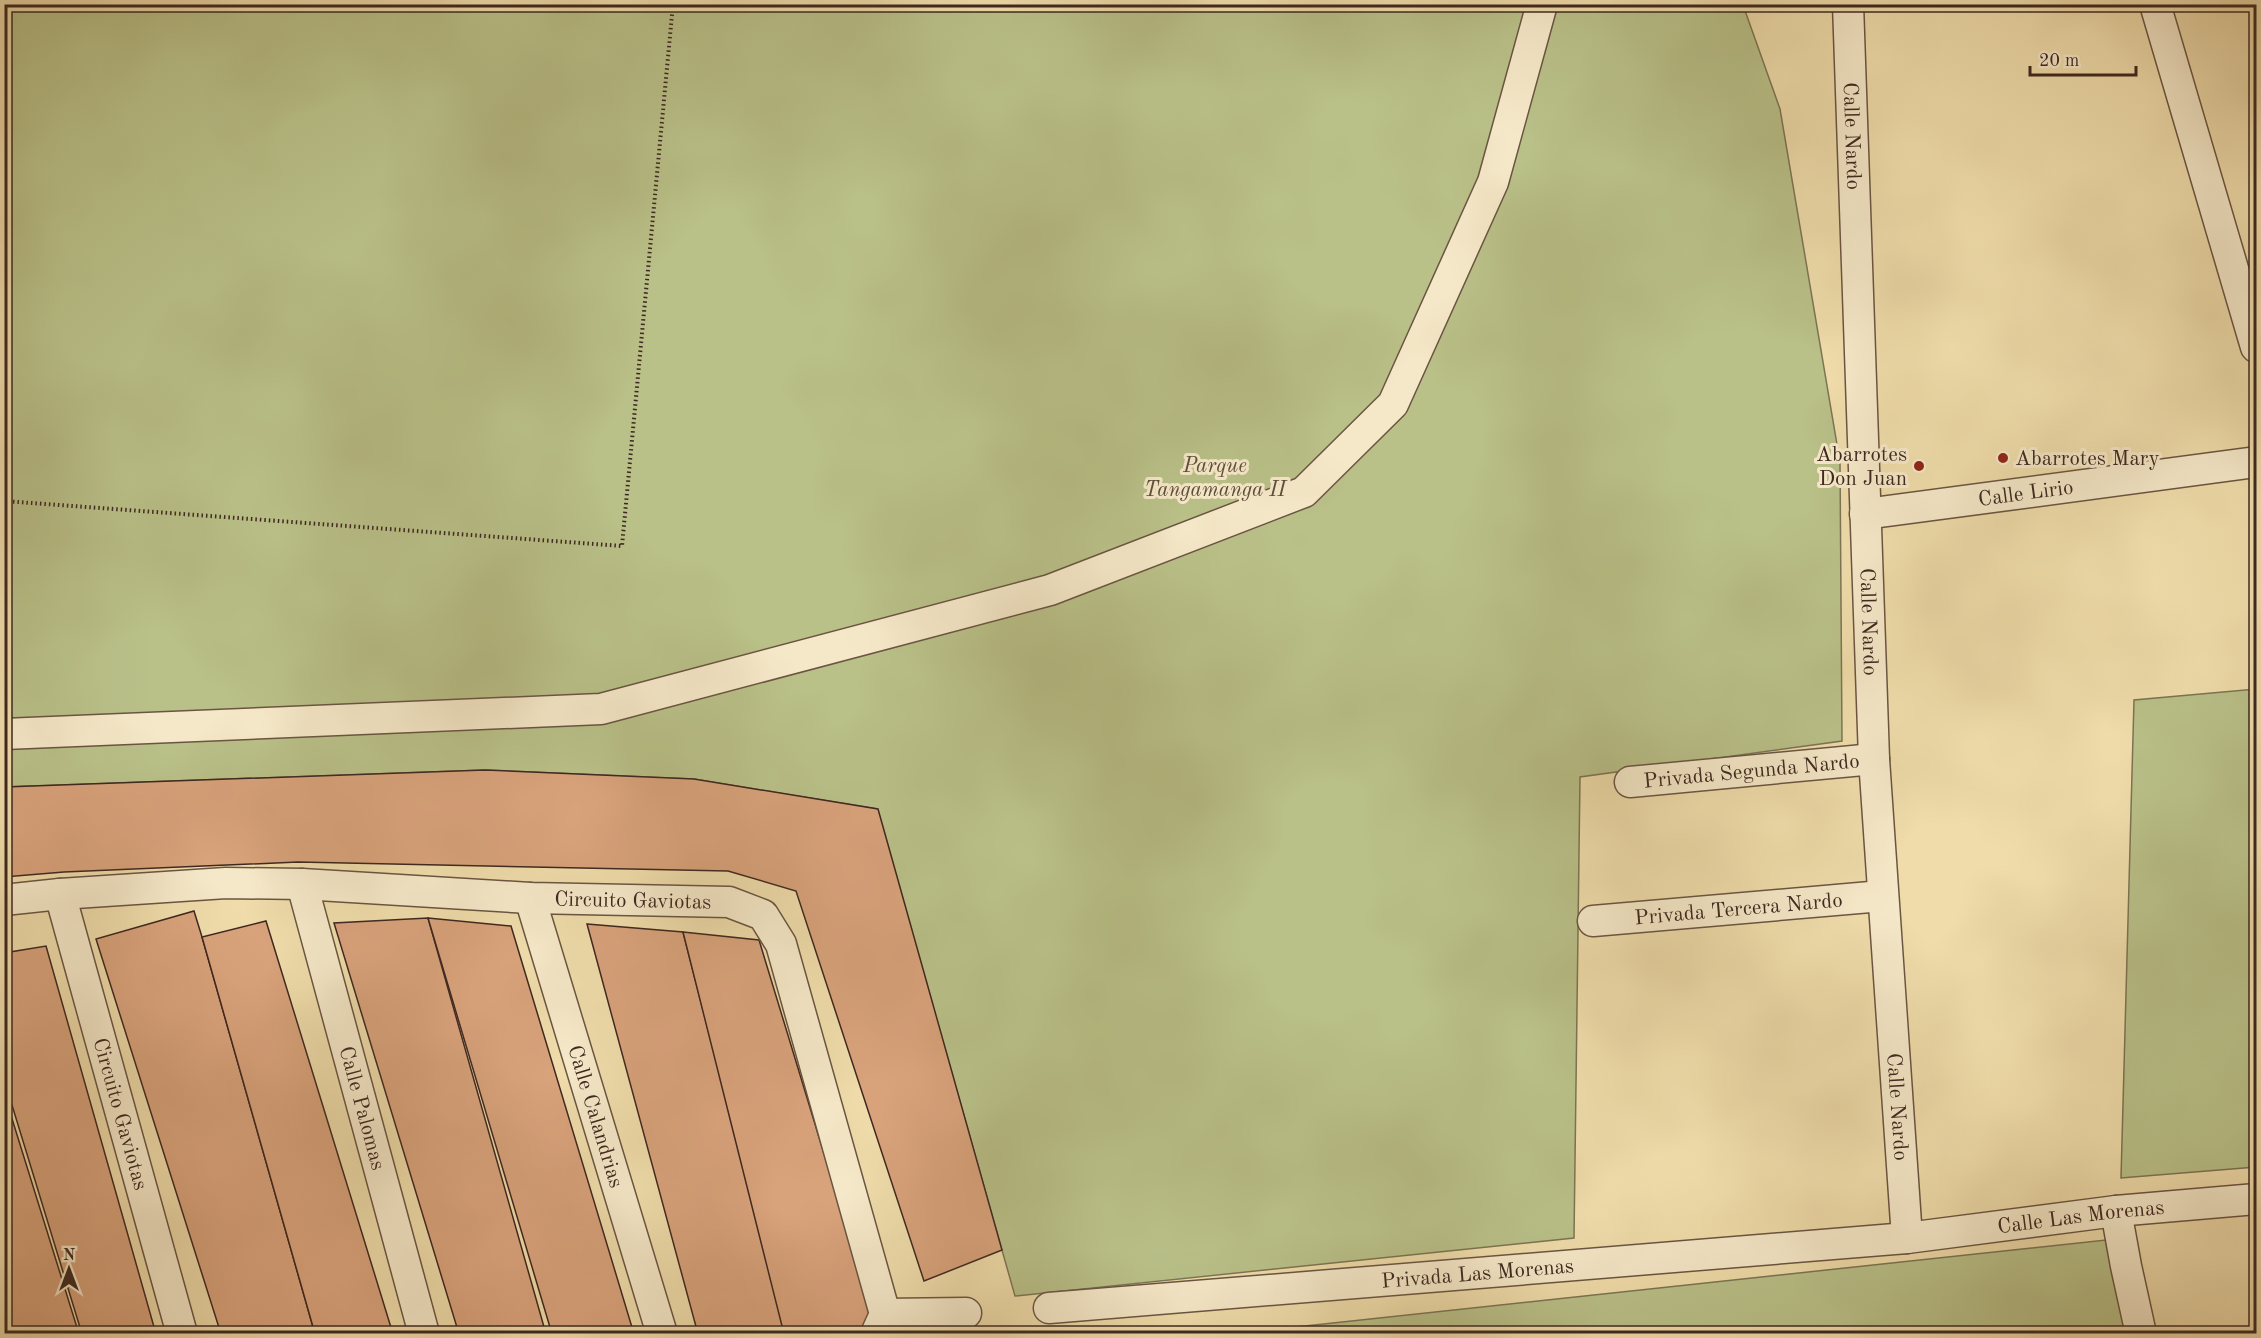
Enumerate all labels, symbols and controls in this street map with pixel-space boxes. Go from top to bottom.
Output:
scale bar [2030,39,2136,77]
text: 20 m [2039,52,2079,70]
street label: Calle Nardo [1839,82,1863,190]
place label: Abarrotes Don Juan [1816,445,1907,490]
place label: Abarrotes Mary [2015,449,2160,470]
marker: Abarrotes Mary [1996,451,2010,465]
park label: Parque Tangamanga II [1144,456,1289,501]
marker: Abarrotes Don Juan [1912,459,1926,473]
street label: Calle Lirio [1977,477,2075,511]
street label: Calle Nardo [1855,567,1880,676]
street label: Privada Segunda Nardo [1643,751,1861,793]
street label: Circuito Gaviotas [554,889,712,914]
street label: Privada Tercera Nardo [1634,890,1844,929]
street label: Circuito Gaviotas [88,1036,151,1193]
street label: Calle Calandrias [563,1043,626,1191]
street label: Calle Palomas [334,1044,388,1173]
street label: Calle Nardo [1882,1052,1911,1161]
street label: Calle Las Morenas [1996,1198,2165,1238]
north arrow [39,1239,99,1299]
text: N [63,1248,76,1264]
street label: Privada Las Morenas [1381,1256,1575,1293]

